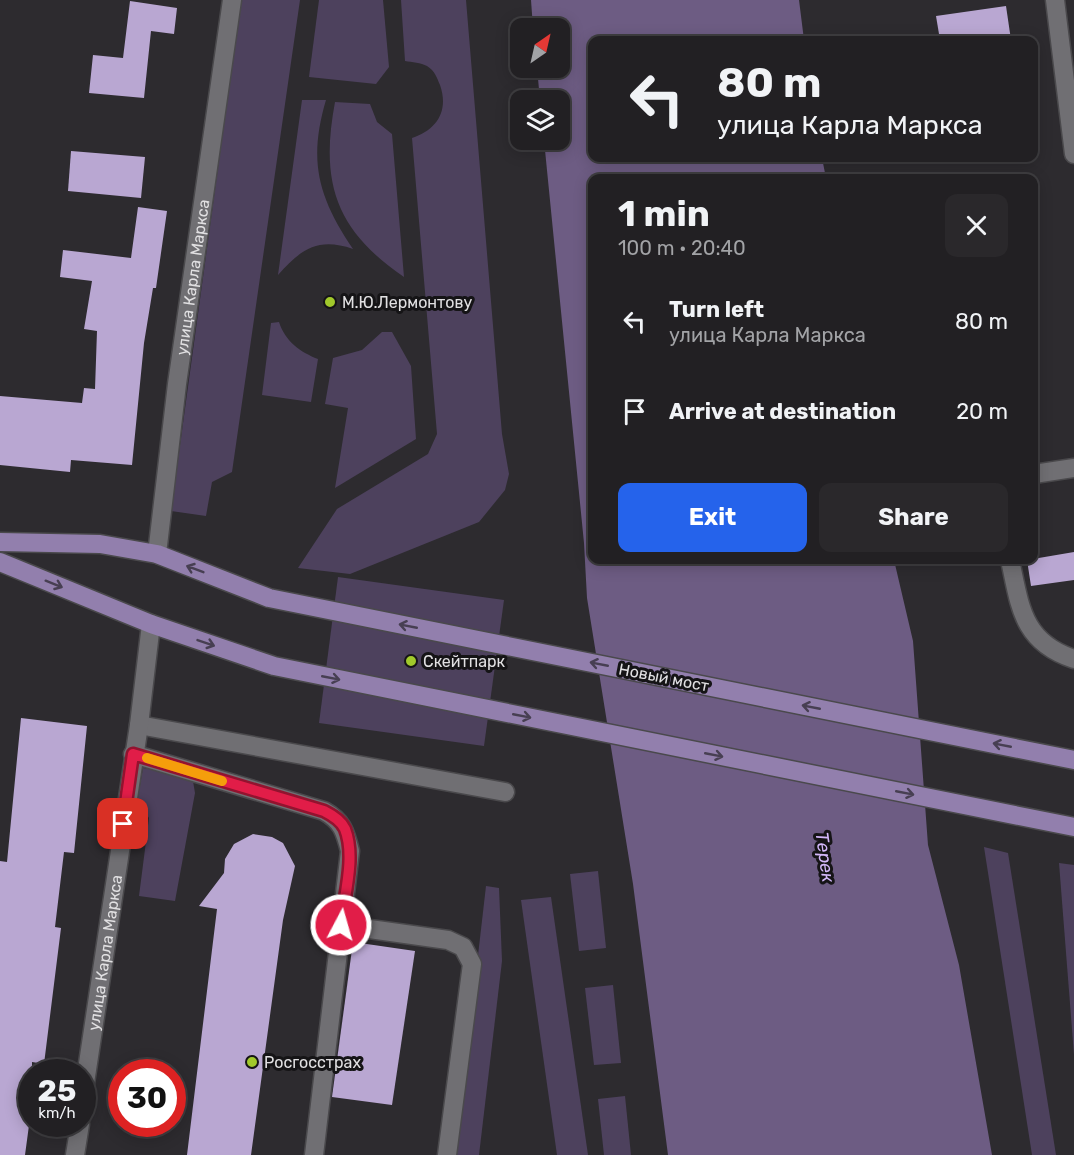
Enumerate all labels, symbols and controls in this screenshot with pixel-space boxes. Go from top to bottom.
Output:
north arrow [510,18,570,78]
map controls [510,18,570,150]
text: 80 m [717,58,821,108]
icon: left [618,60,696,138]
button: layers [510,90,570,150]
text: улица Карла Маркса [717,109,983,141]
text: 1 min [618,192,710,235]
button: close [945,194,1008,257]
street label: улица Карла Маркса [172,198,213,357]
text: 100 m · 20:40 [618,236,746,260]
place label: М.Ю.Лермонтову [342,293,472,312]
marker: М.Ю.Лермонтову [323,295,337,309]
text: Turn left [669,296,764,323]
icon: left [618,305,651,338]
text: 80 m [955,308,1008,335]
text: улица Карла Маркса [669,323,866,347]
icon: arrive [618,395,651,428]
text: Arrive at destination [669,398,896,425]
text: 20 m [956,398,1008,425]
button: Exit [618,483,807,552]
button: Share [819,483,1008,552]
one-way arrow [186,562,205,573]
one-way arrow [44,579,63,590]
one-way arrow [398,619,417,631]
one-way arrow [196,638,215,649]
place label: Скейтпарк [423,652,506,671]
marker: Скейтпарк [404,654,418,668]
one-way arrow [590,658,609,669]
street label: Новый мост [617,659,711,696]
one-way arrow [321,673,341,684]
one-way arrow [801,701,821,712]
one-way arrow [512,711,532,722]
one-way arrow [992,739,1012,750]
one-way arrow [703,750,723,761]
one-way arrow [894,788,914,799]
pin [97,798,148,849]
icon: arrive [106,807,139,840]
water label: Терек [811,830,839,884]
street label: улица Карла Маркса [84,873,126,1032]
position arrow [309,893,373,957]
place label: Росгосстрах [264,1053,361,1072]
marker: Росгосстрах [245,1055,259,1069]
speed limit sign: 30 [108,1059,186,1137]
text: 25 [38,1073,76,1109]
text: km/h [38,1104,76,1122]

